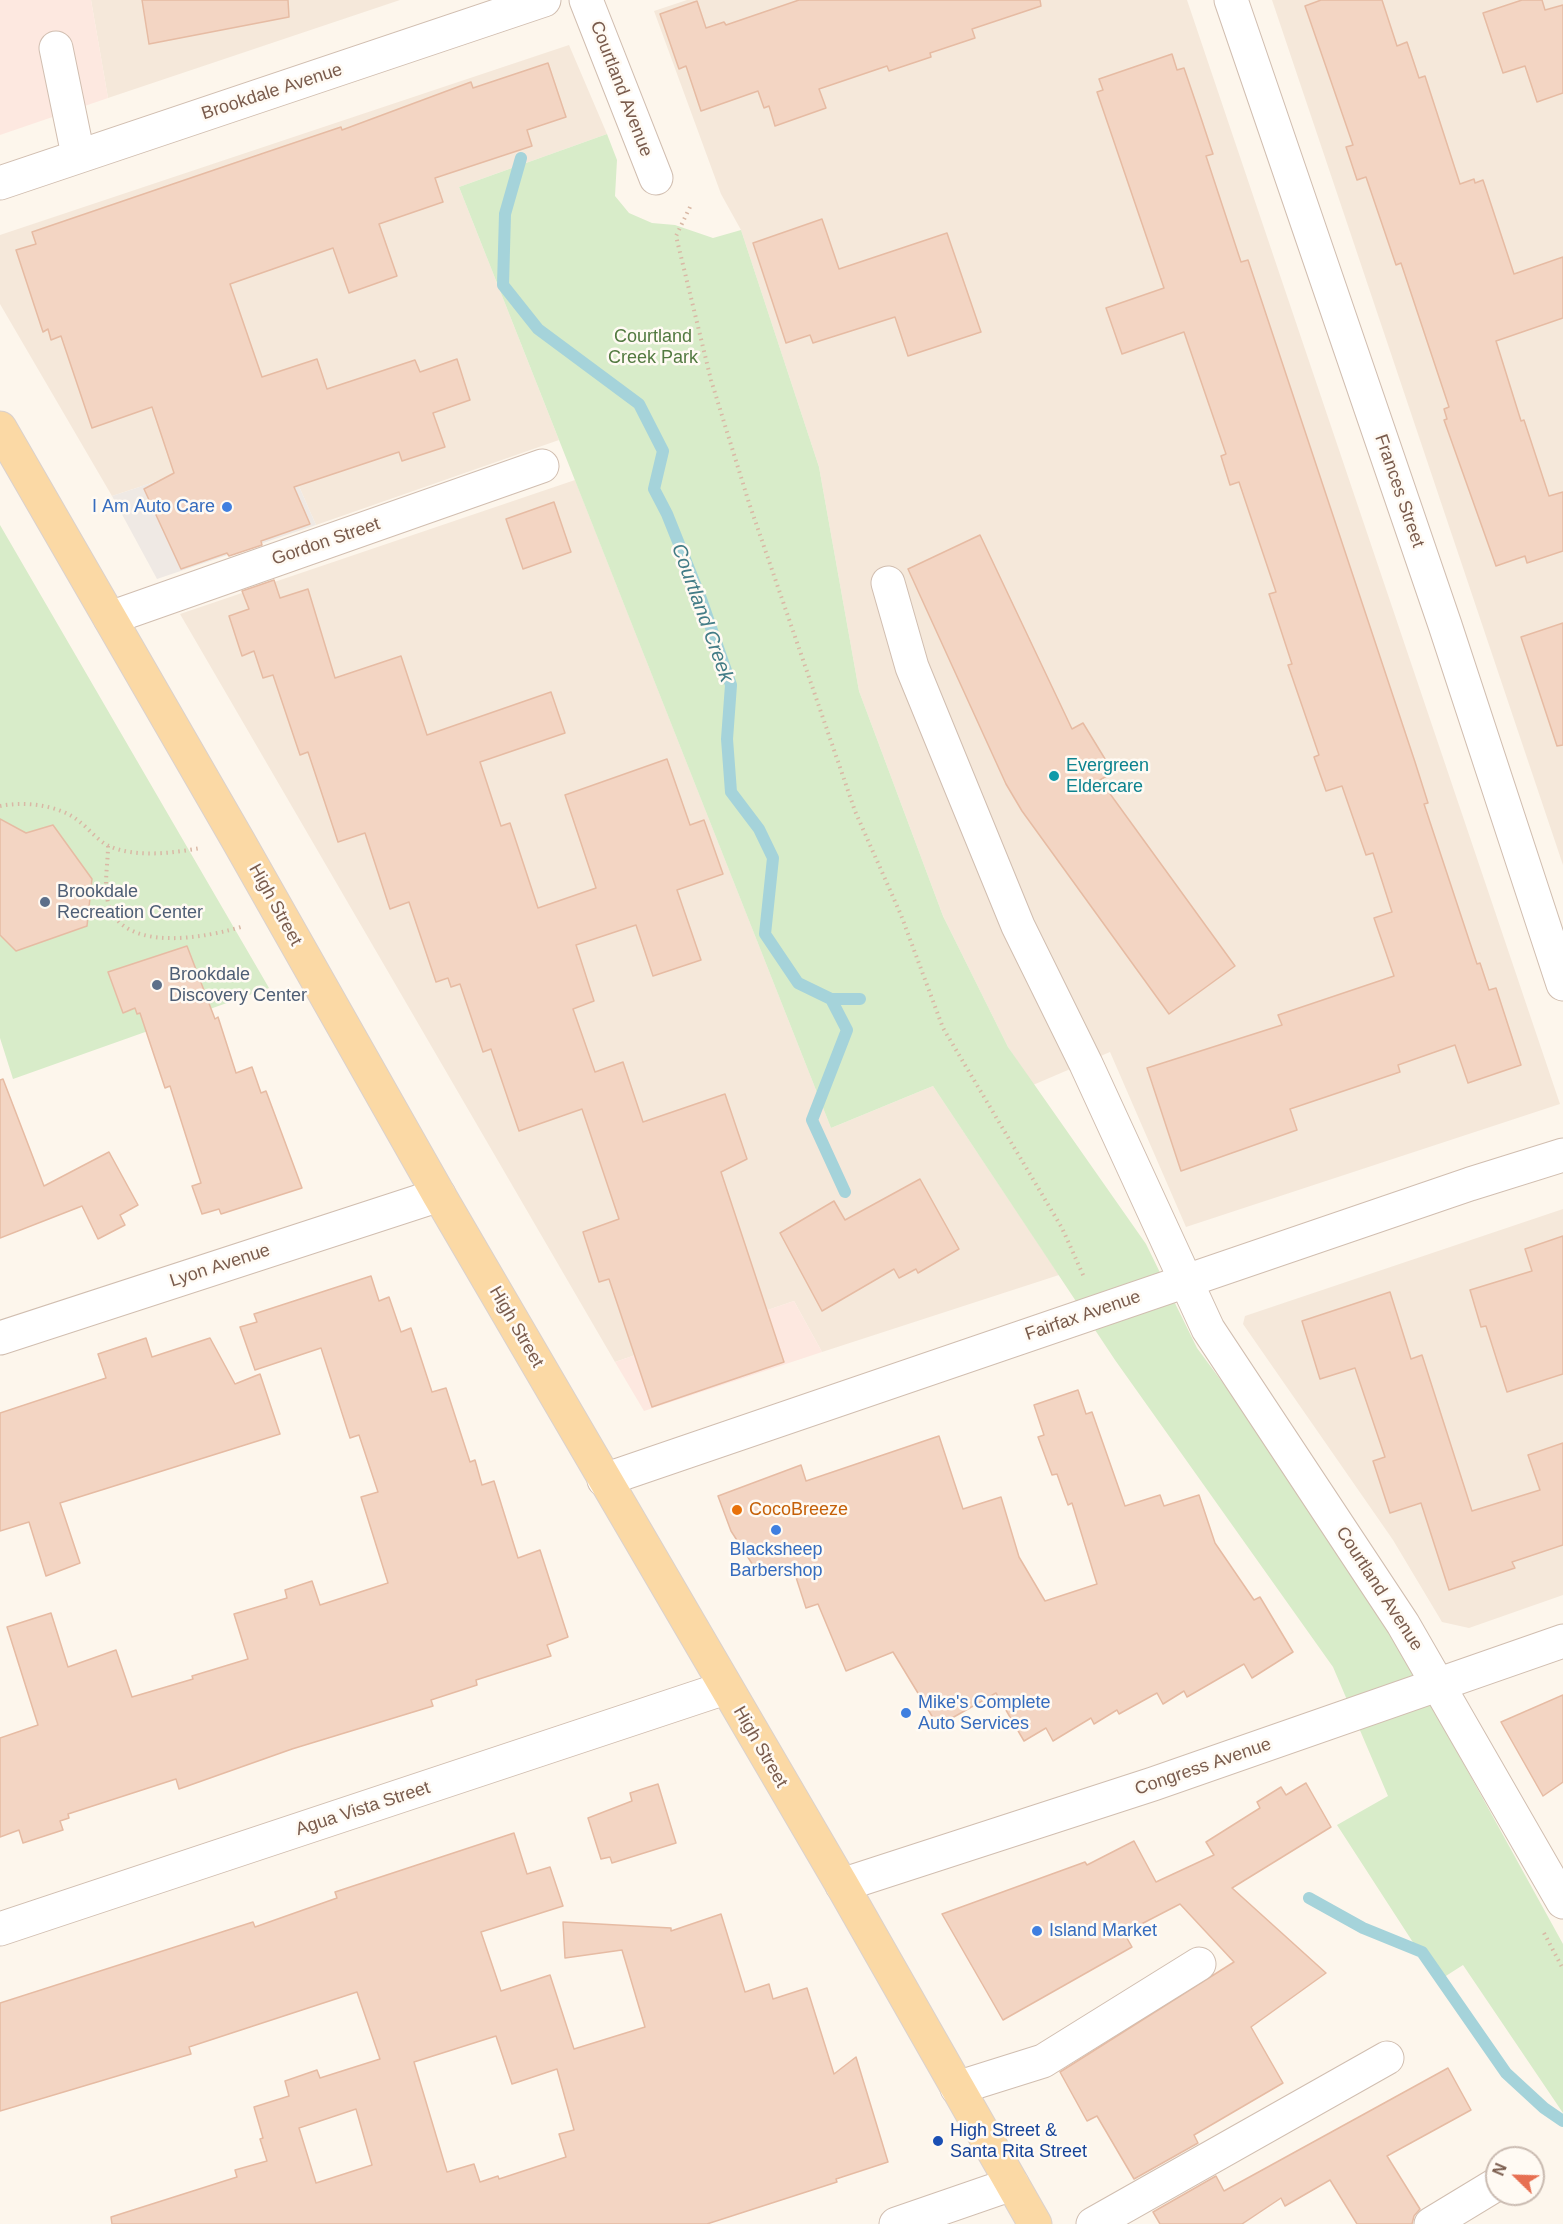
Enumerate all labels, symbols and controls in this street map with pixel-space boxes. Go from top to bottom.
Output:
street label: Courtland Avenue [585,18,657,160]
street label: Brookdale Avenue [199,59,345,125]
park label: Courtland Creek Park [608,326,698,368]
street label: Frances Street [1370,432,1428,550]
place label: I Am Auto Care [92,496,215,518]
marker: I Am Auto Care [220,500,234,514]
street label: Gordon Street [269,513,383,571]
water label: Courtland Creek [666,540,738,686]
place label: Evergreen Eldercare [1066,755,1149,798]
marker: Evergreen Eldercare [1047,769,1061,783]
street label: High Street [244,860,306,950]
place label: Brookdale Recreation Center [57,881,203,924]
marker: Brookdale Recreation Center [38,895,52,909]
place label: Brookdale Discovery Center [169,964,307,1006]
marker: Brookdale Discovery Center [150,978,164,992]
street label: Lyon Avenue [167,1240,273,1292]
street label: High Street [484,1283,548,1371]
street label: Fairfax Avenue [1022,1286,1144,1346]
place label: CocoBreeze [749,1499,848,1521]
marker: CocoBreeze [730,1503,744,1517]
marker: Blacksheep Barbershop [769,1523,783,1537]
street label: Courtland Avenue [1331,1523,1427,1655]
place label: Blacksheep Barbershop [729,1539,823,1582]
place label: Mike's Complete Auto Services [918,1692,1050,1734]
street label: High Street [728,1703,792,1791]
marker: Mike's Complete Auto Services [899,1706,913,1720]
street label: Congress Avenue [1132,1734,1274,1800]
street label: Agua Vista Street [293,1777,433,1841]
place label: Island Market [1049,1920,1157,1942]
marker: Island Market [1030,1924,1044,1938]
place label: High Street & Santa Rita Street [950,2120,1087,2162]
marker: High Street & Santa Rita Street [931,2134,945,2148]
north arrow [1485,2146,1545,2206]
text: N [1490,2161,1510,2178]

